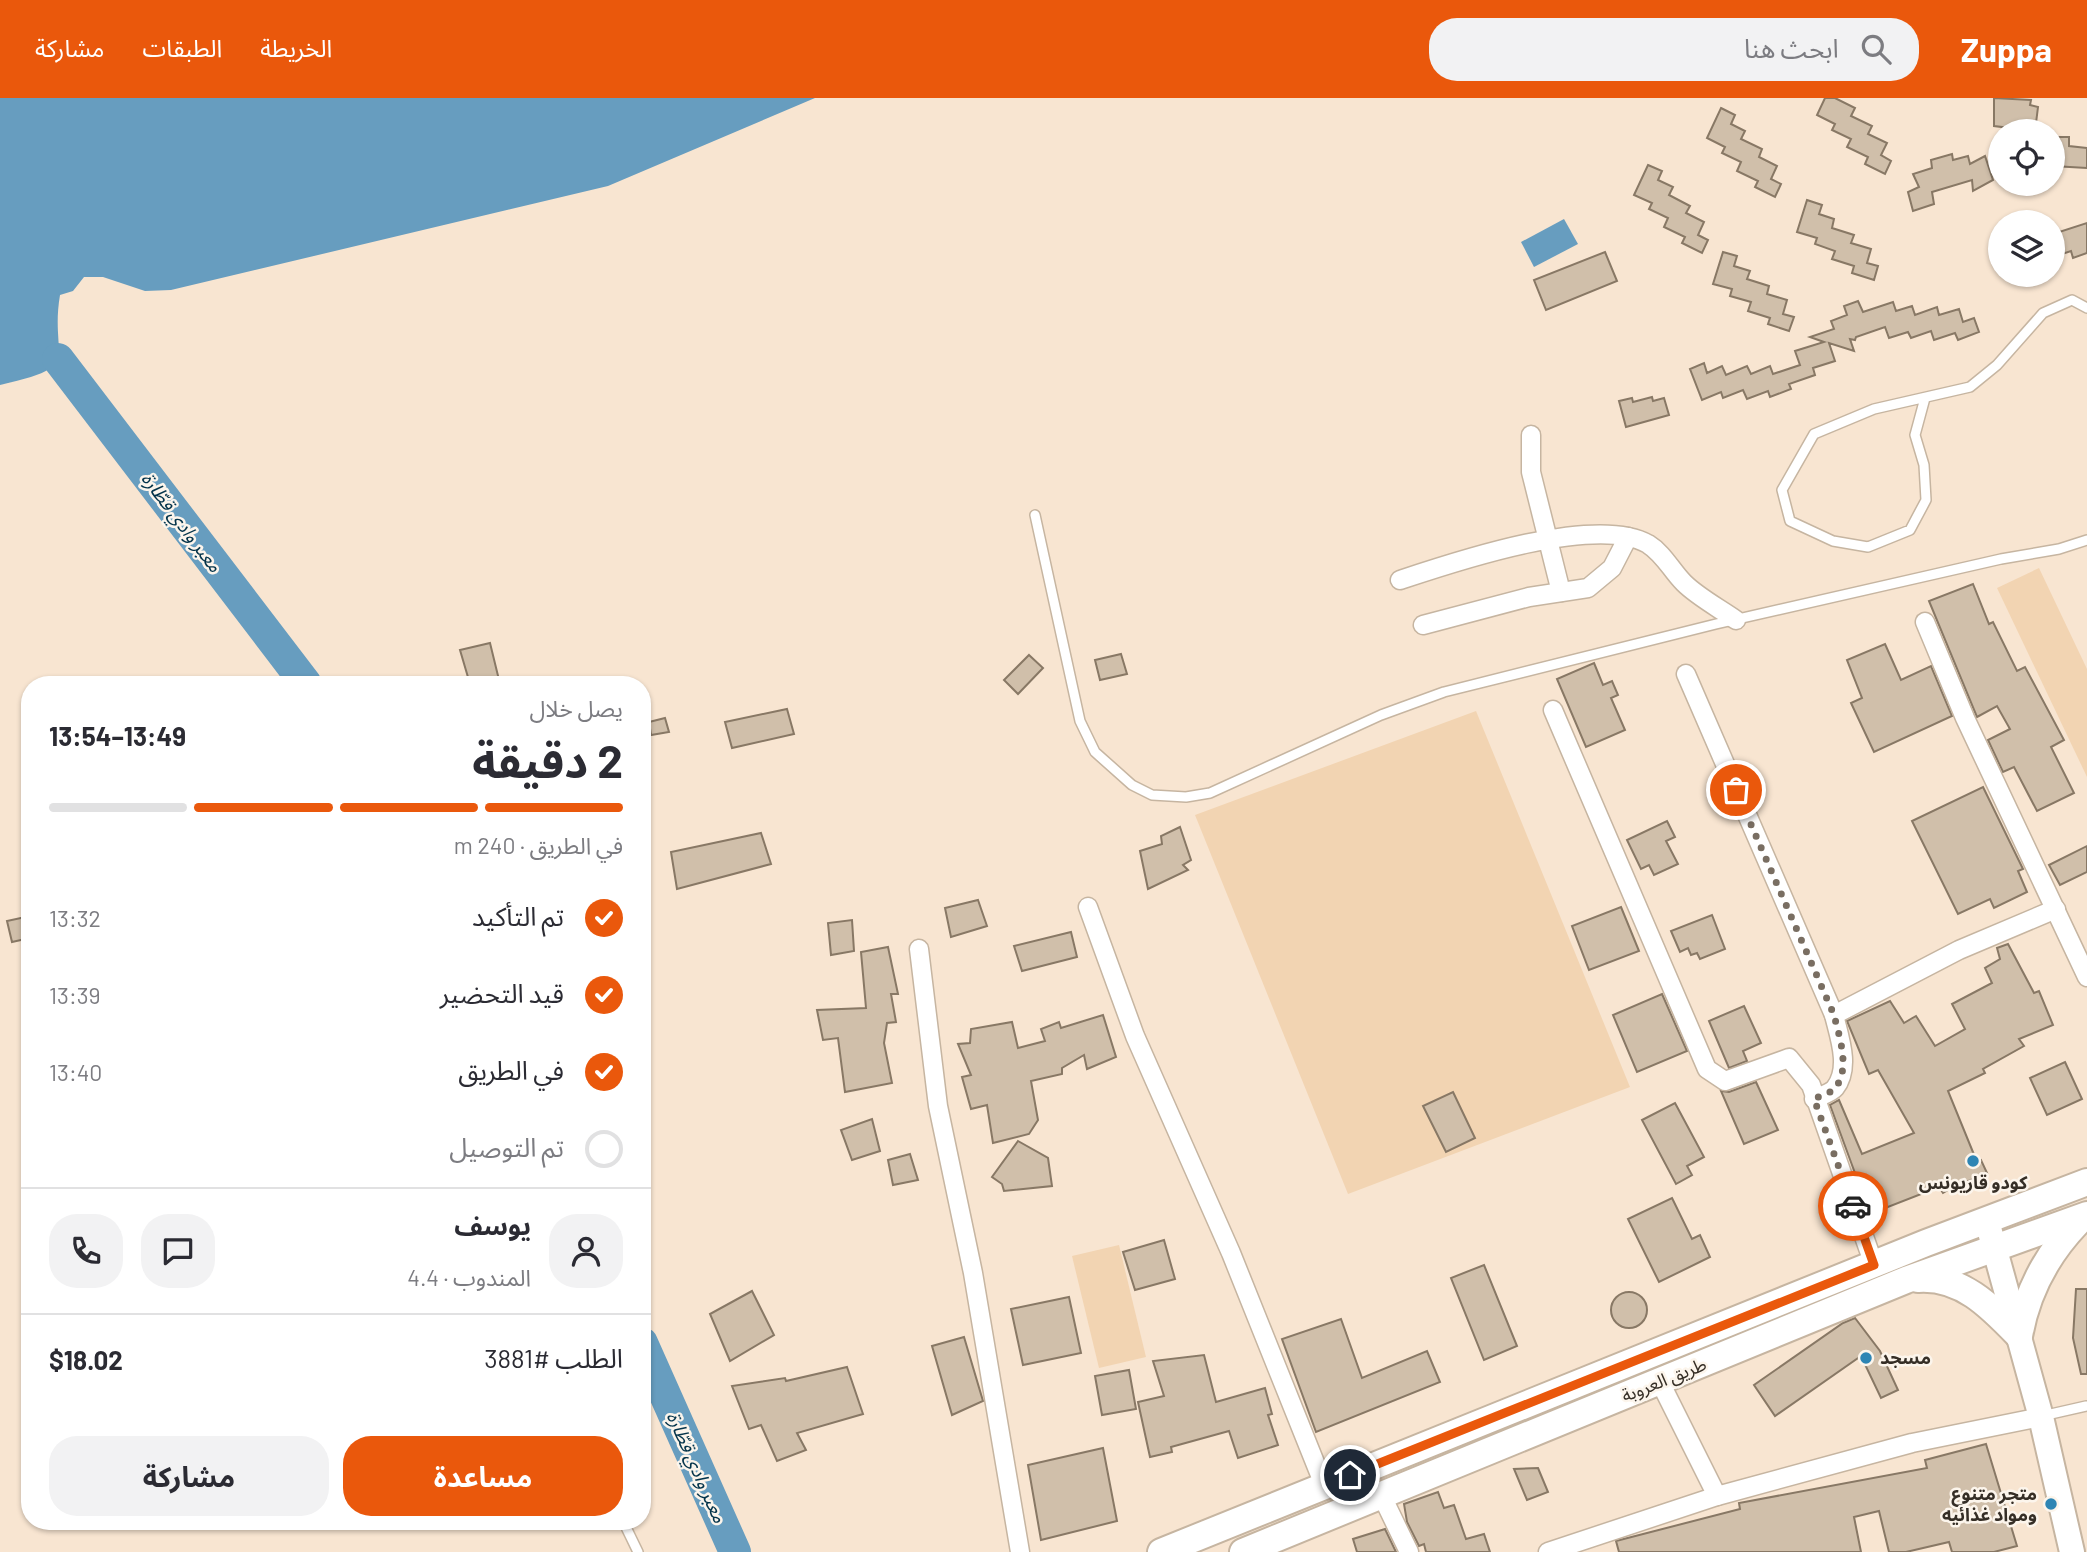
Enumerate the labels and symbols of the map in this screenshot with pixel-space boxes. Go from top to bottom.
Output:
water label: معبر وادي قطّارة [134,467,227,579]
pin [1706,760,1766,820]
marker: كودو قاريونس [1965,1153,1981,1169]
courier [1818,1171,1888,1241]
place label: كودو قاريونس [1919,1171,2028,1194]
place label: مسجد [1880,1346,1931,1368]
marker: مسجد [1858,1350,1874,1366]
street label: طريق العروبة [1618,1352,1710,1407]
water label: معبر وادي قطّارة [659,1408,732,1528]
pin [1320,1445,1380,1505]
place label: متجر متنوع ومواد غذائيه [1942,1482,2037,1525]
marker: متجر متنوع ومواد غذائيه [2043,1496,2059,1512]

